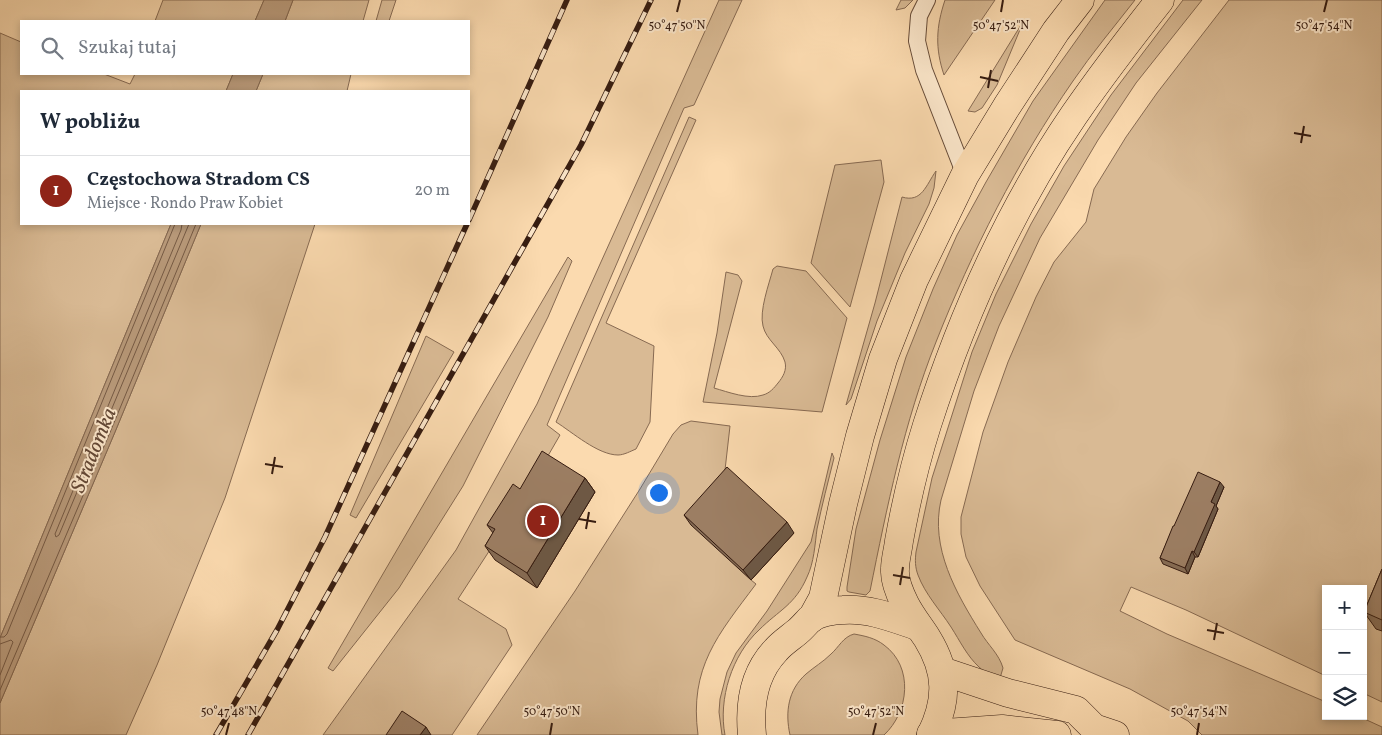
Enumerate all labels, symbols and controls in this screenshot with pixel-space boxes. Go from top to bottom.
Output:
text: 50°47'50"N [649,18,706,34]
text: 50°47'52"N [973,18,1029,34]
text: 50°47'54"N [1296,18,1353,34]
search box [20,20,470,75]
icon: search [38,34,66,62]
text: Szukaj tutaj [78,35,177,61]
text: W pobliżu [40,108,140,137]
text: Częstochowa Stradom CS [87,167,310,193]
text: 1 [53,180,59,202]
text: 20 m [415,180,450,202]
text: Miejsce · Rondo Praw Kobiet [87,193,283,215]
water label: Stradomka [64,404,125,497]
your location [646,480,672,506]
pin: 1 [527,502,559,540]
map controls [1322,585,1367,720]
button: + [1322,585,1367,630]
button: − [1322,630,1367,675]
button: layers [1322,675,1367,720]
text: 50°47'48"N [201,704,257,720]
text: 50°47'50"N [524,704,581,720]
text: 50°47'52"N [848,704,904,720]
text: 50°47'54"N [1171,704,1228,720]

